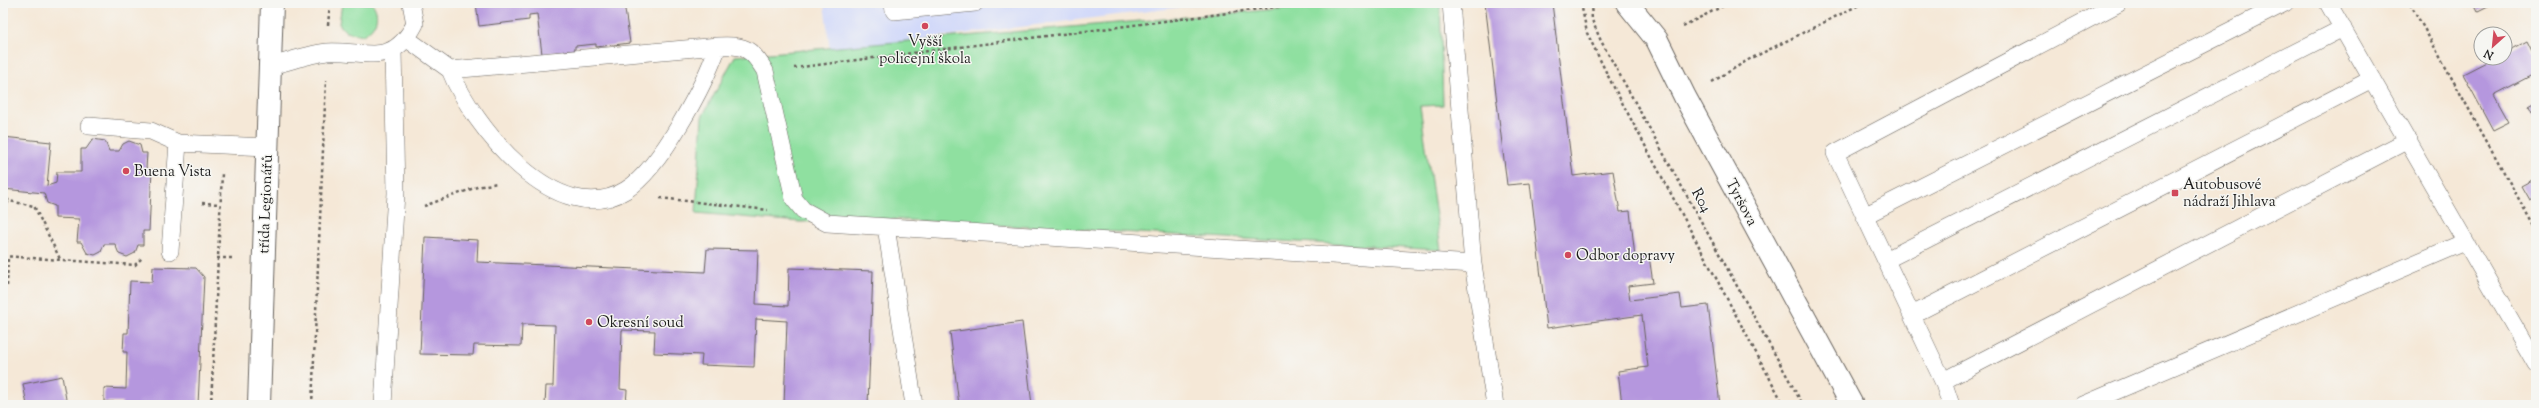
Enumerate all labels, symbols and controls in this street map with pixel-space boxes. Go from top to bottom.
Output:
marker: Vyšší policejní škola [920,21,930,31]
north arrow [2473,26,2513,66]
place label: Vyšší policejní škola [879,32,971,70]
text: N [2481,45,2497,64]
street label: třída Legionářů [254,154,279,254]
place label: Buena Vista [134,162,212,183]
marker: Buena Vista [121,166,131,176]
street label: Tyršova [1719,175,1762,230]
place label: Autobusové nádraží Jihlava [2183,175,2276,213]
street label: R04 [1685,185,1716,217]
marker: Autobusové nádraží Jihlava [2170,188,2180,198]
place label: Odbor dopravy [1576,246,1675,267]
marker: Odbor dopravy [1563,250,1573,260]
place label: Okresní soud [597,313,684,334]
marker: Okresní soud [584,317,594,327]

